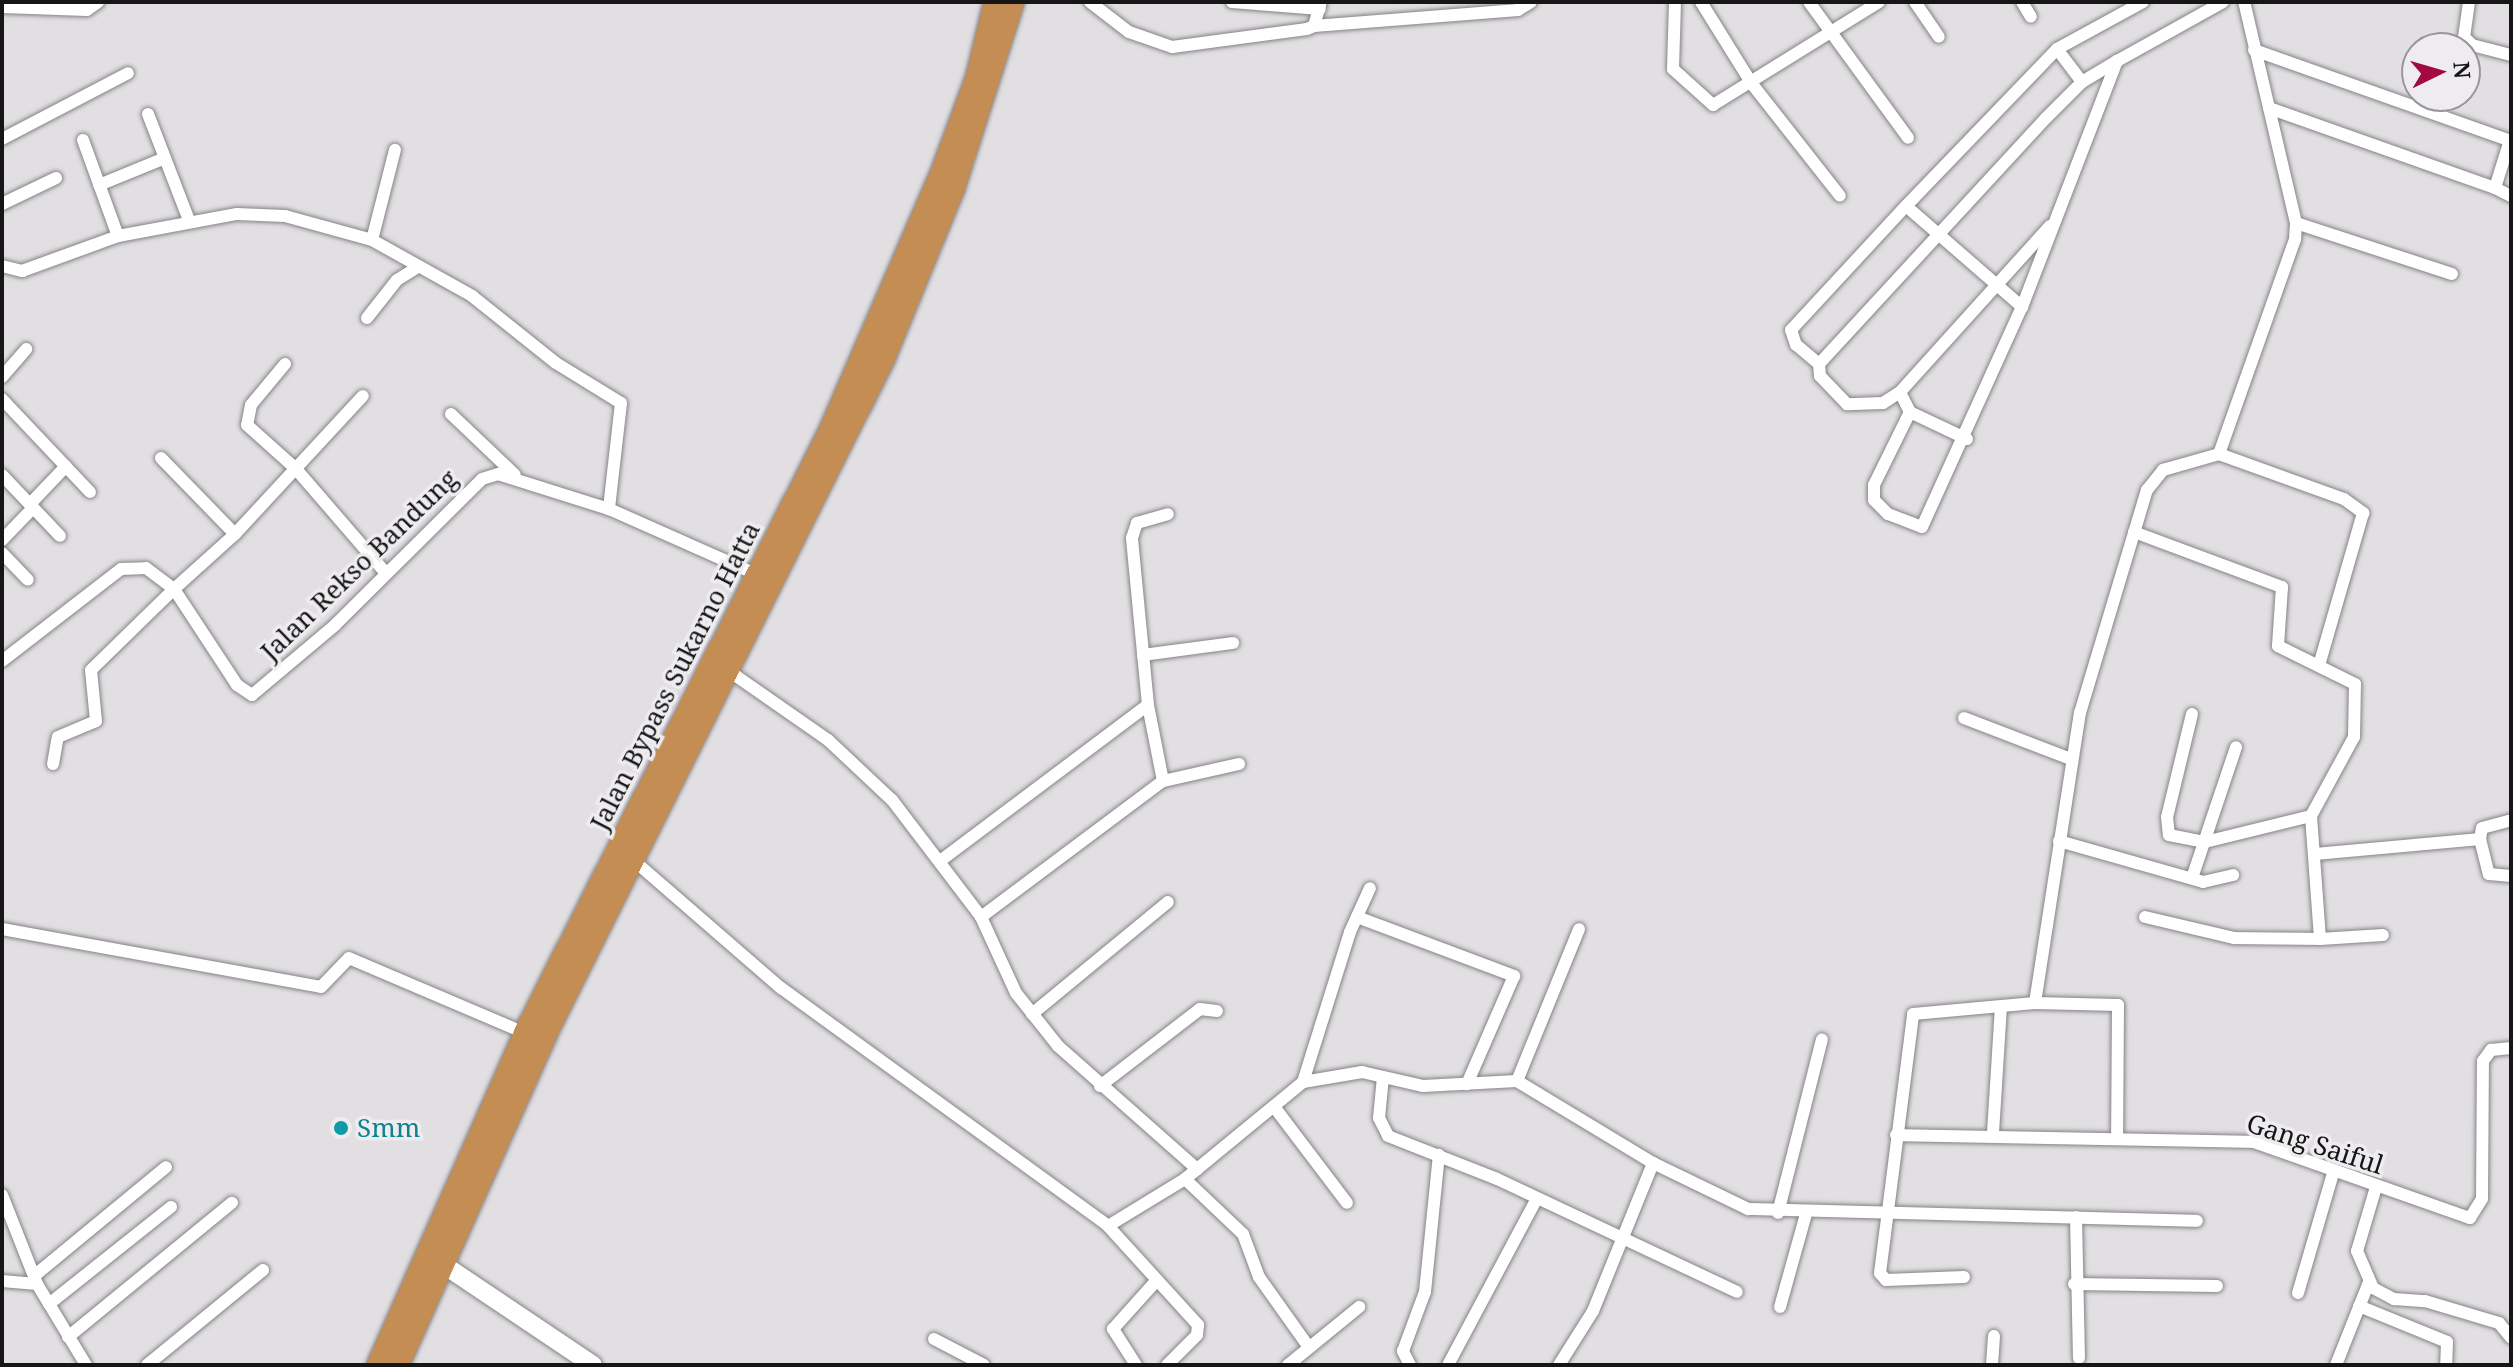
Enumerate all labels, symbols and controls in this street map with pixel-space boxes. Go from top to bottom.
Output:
north arrow [2401,32,2481,112]
text: N [2447,60,2479,80]
street label: Jalan Rekso Bandung [254,463,464,667]
street label: Jalan Bypass Sukarno Hatta [584,517,766,835]
street label: Gang Saiful [2243,1107,2387,1181]
place label: Smm [357,1112,420,1144]
marker: Smm [332,1119,350,1137]

